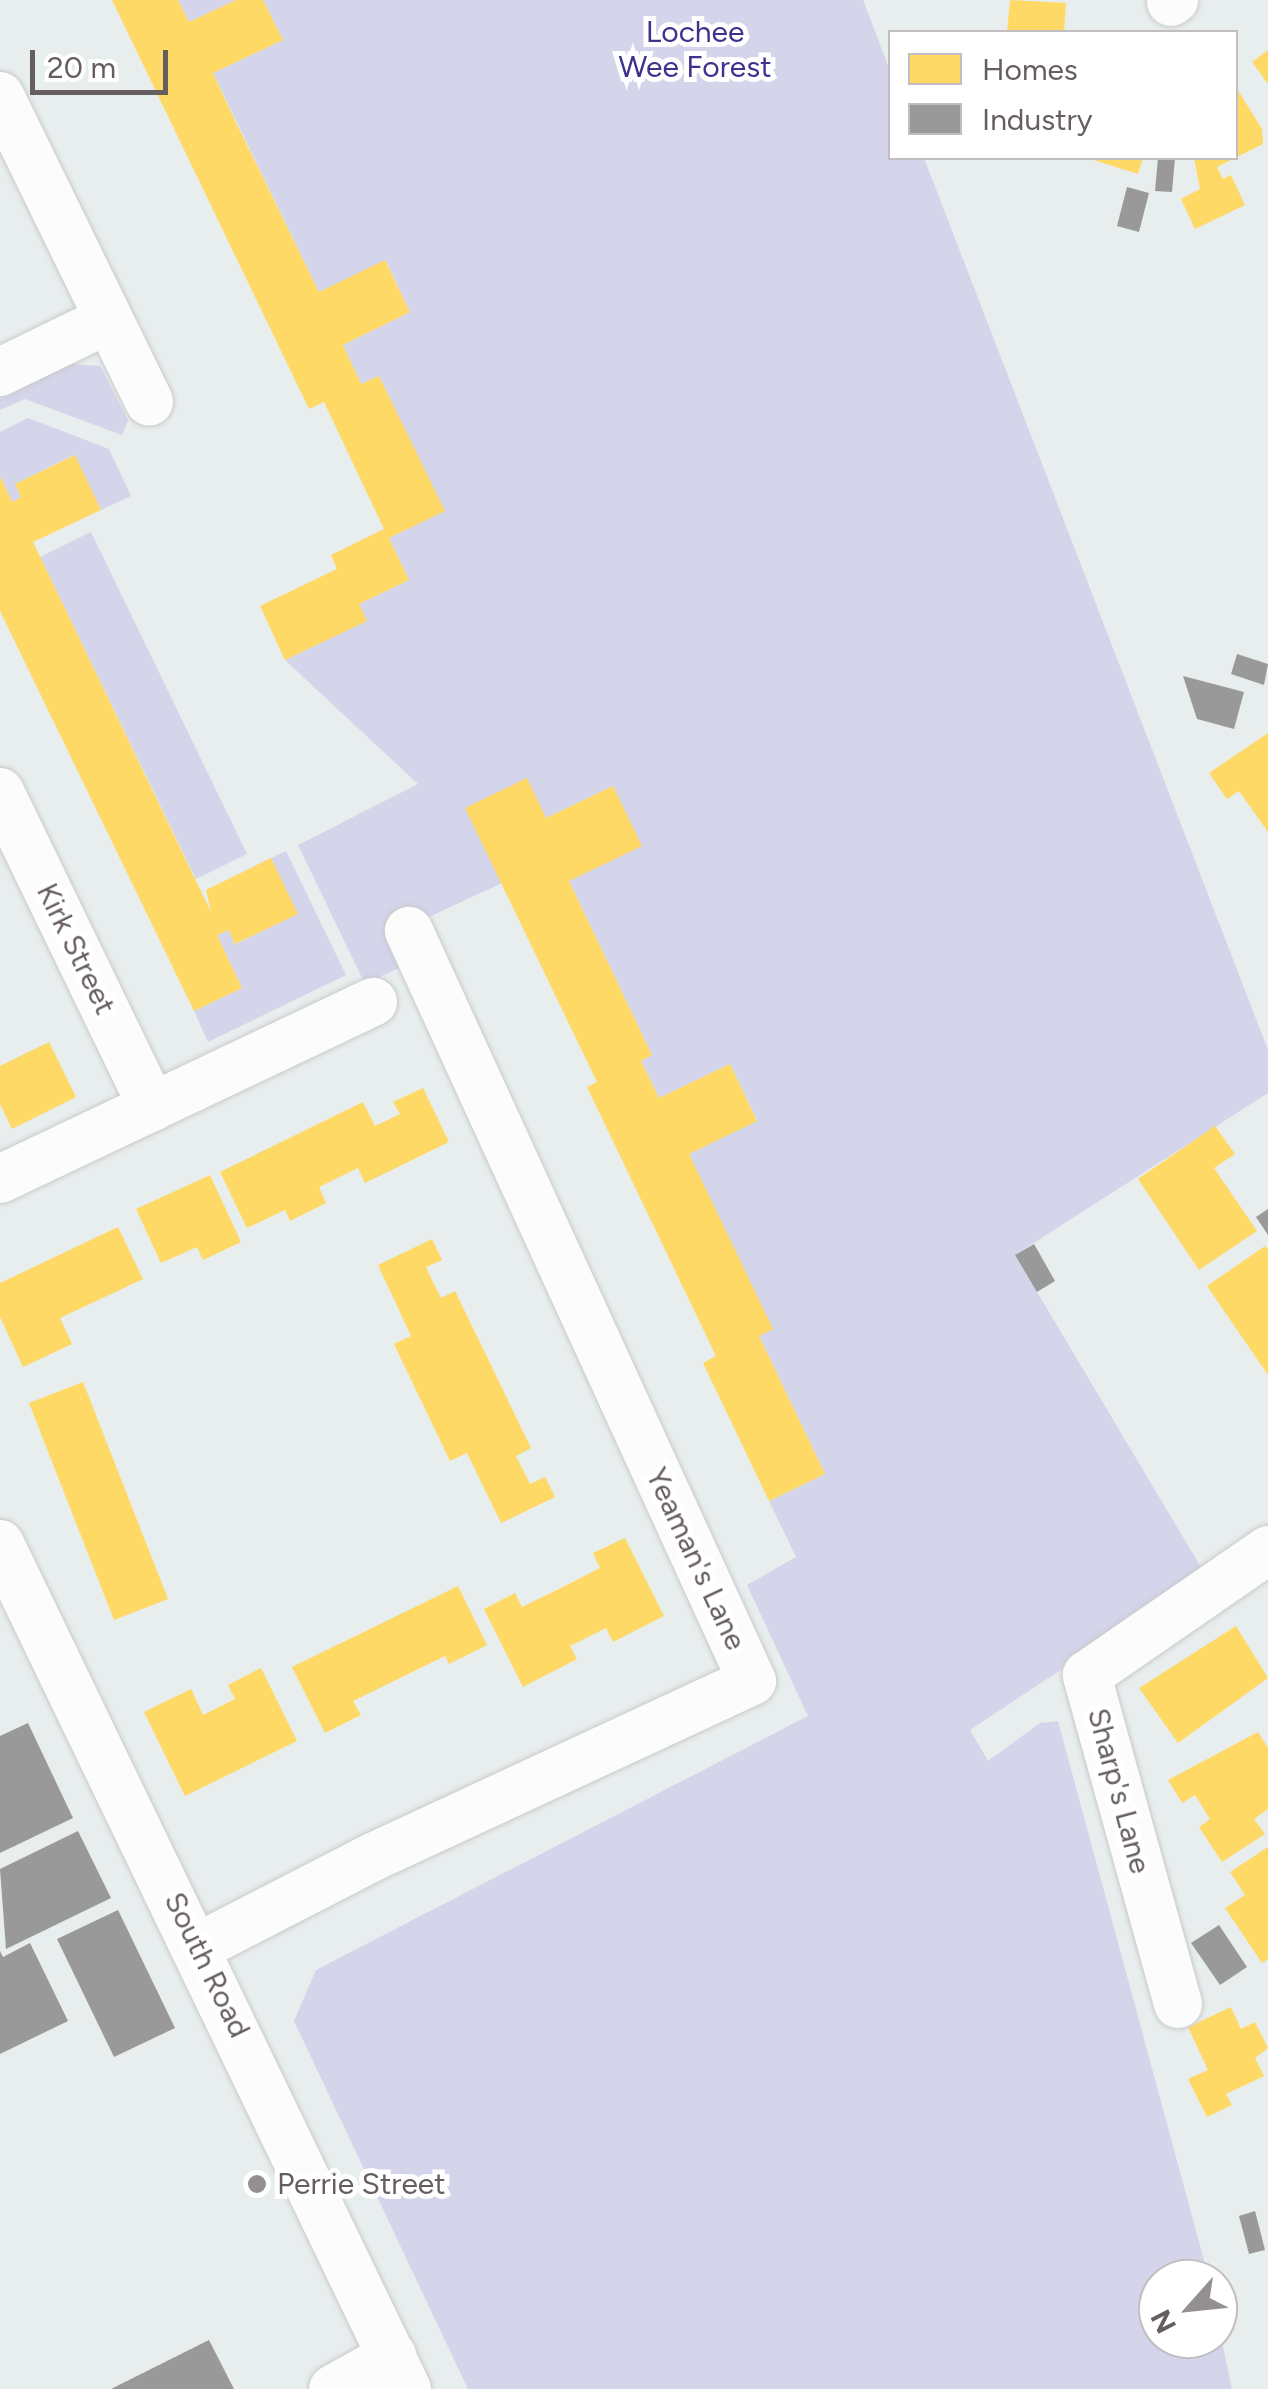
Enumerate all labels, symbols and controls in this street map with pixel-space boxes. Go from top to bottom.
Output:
park label: Lochee Wee Forest [618,14,772,84]
scale bar [35,30,172,92]
legend [888,30,1238,160]
text: 20 m [47,49,116,86]
text: Homes [982,51,1078,88]
text: Industry [982,101,1092,138]
street label: Kirk Street [29,878,123,1020]
street label: Yeaman's Lane [638,1462,754,1656]
street label: Sharp's Lane [1080,1704,1158,1878]
street label: South Road [156,1887,258,2043]
place label: Perrie Street [277,2166,445,2202]
marker: Perrie Street [246,2173,268,2195]
north arrow [1138,2259,1238,2359]
text: N [1143,2304,1183,2339]

